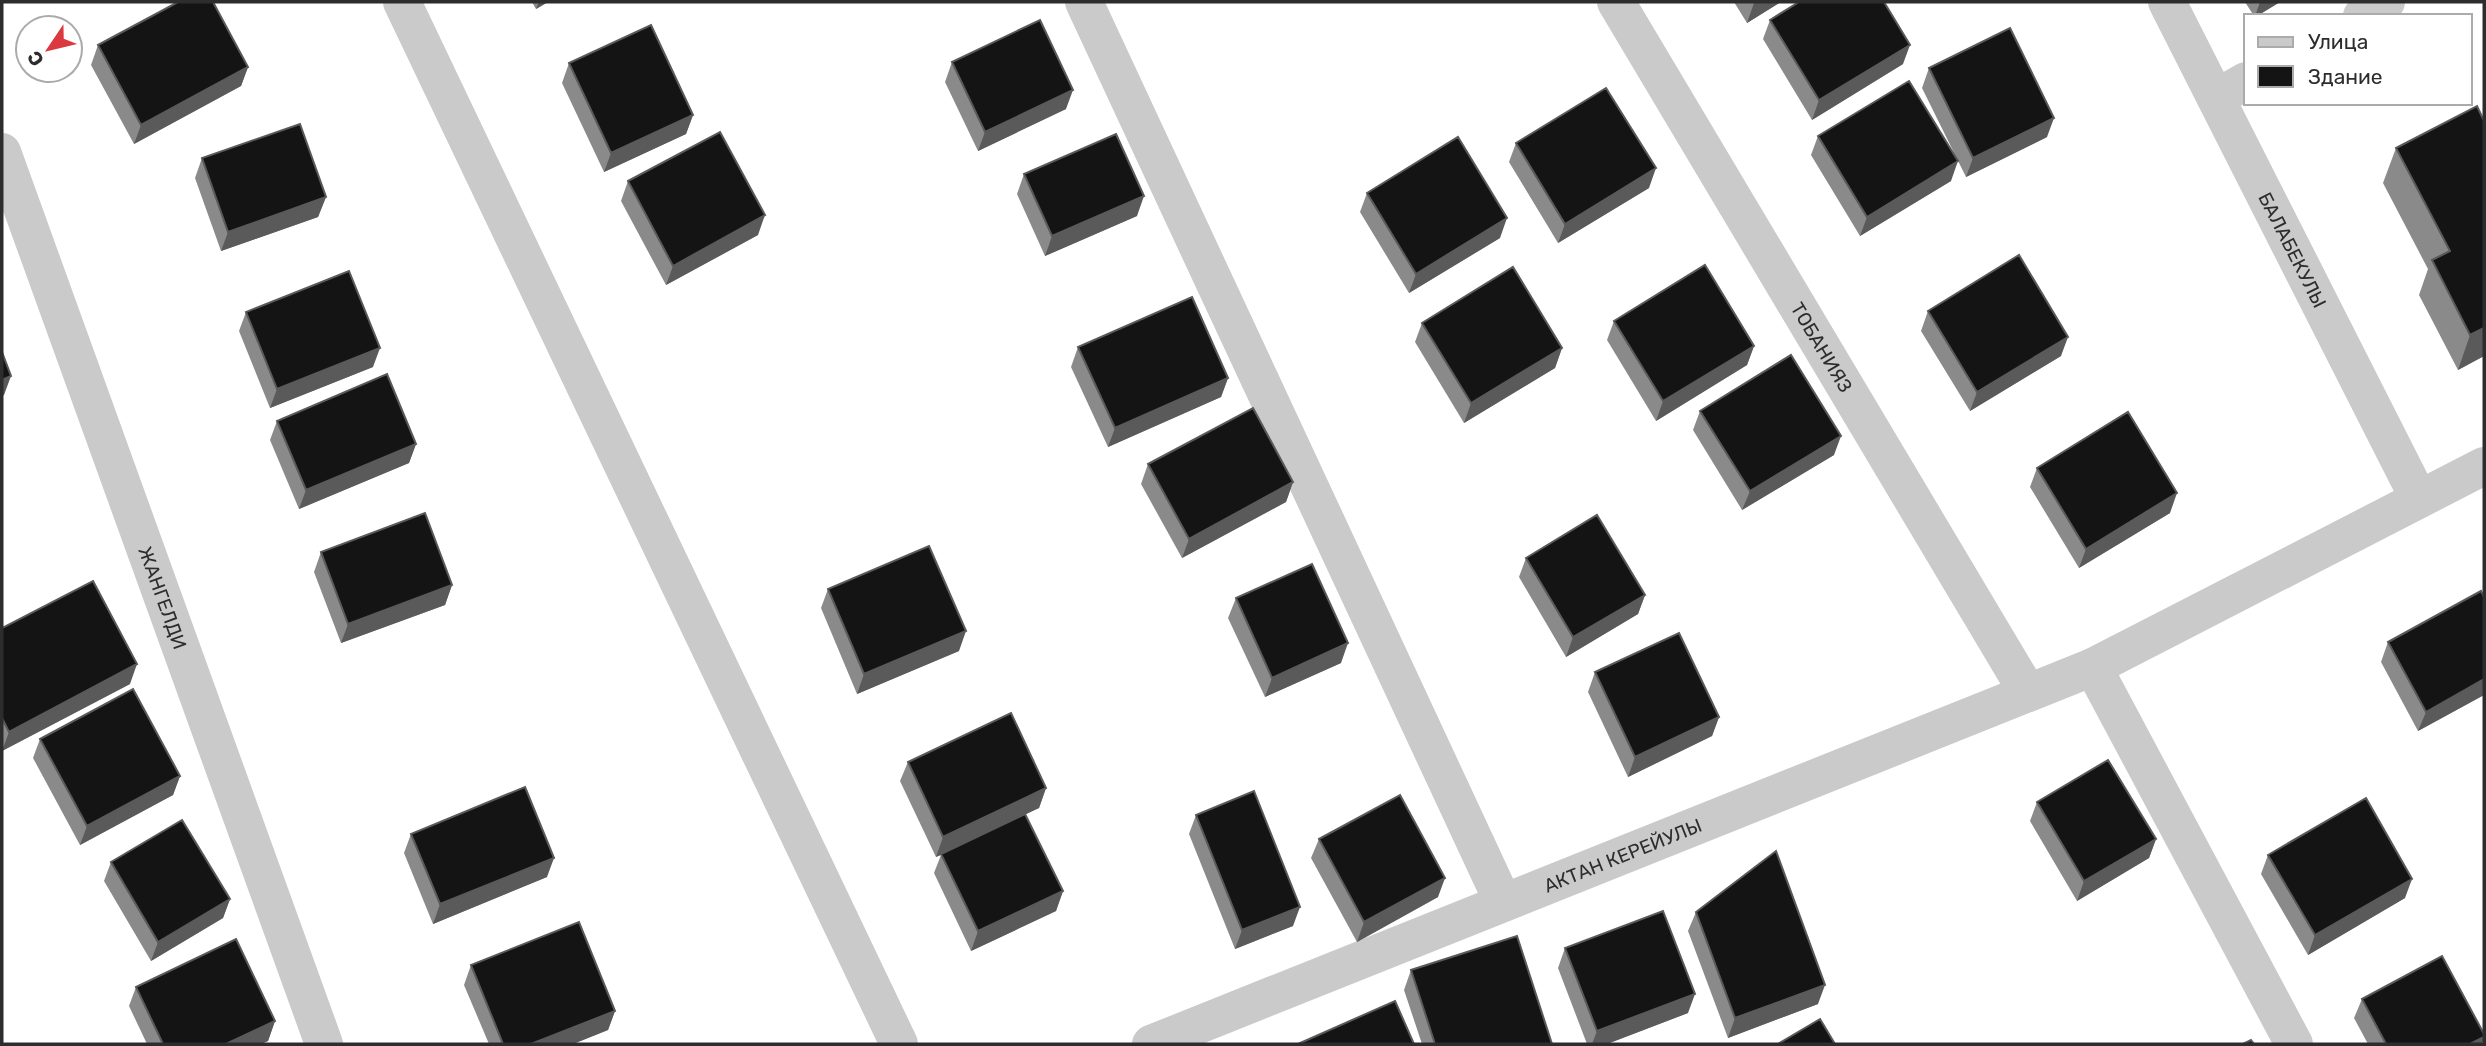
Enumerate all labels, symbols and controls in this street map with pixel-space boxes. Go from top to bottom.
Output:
north arrow [14,14,84,84]
legend [2244,14,2472,105]
text: Улица [2308,29,2368,54]
text: С [22,46,49,71]
text: Здание [2308,64,2383,89]
street label: БАЛАБЕКУЛЫ [2253,189,2331,312]
street label: ТОБАНИЯЗ [1786,298,1857,397]
street label: ЖАНГЕЛДИ [133,544,192,653]
street label: АКТАН КЕРЕЙУЛЫ [1541,814,1705,898]

